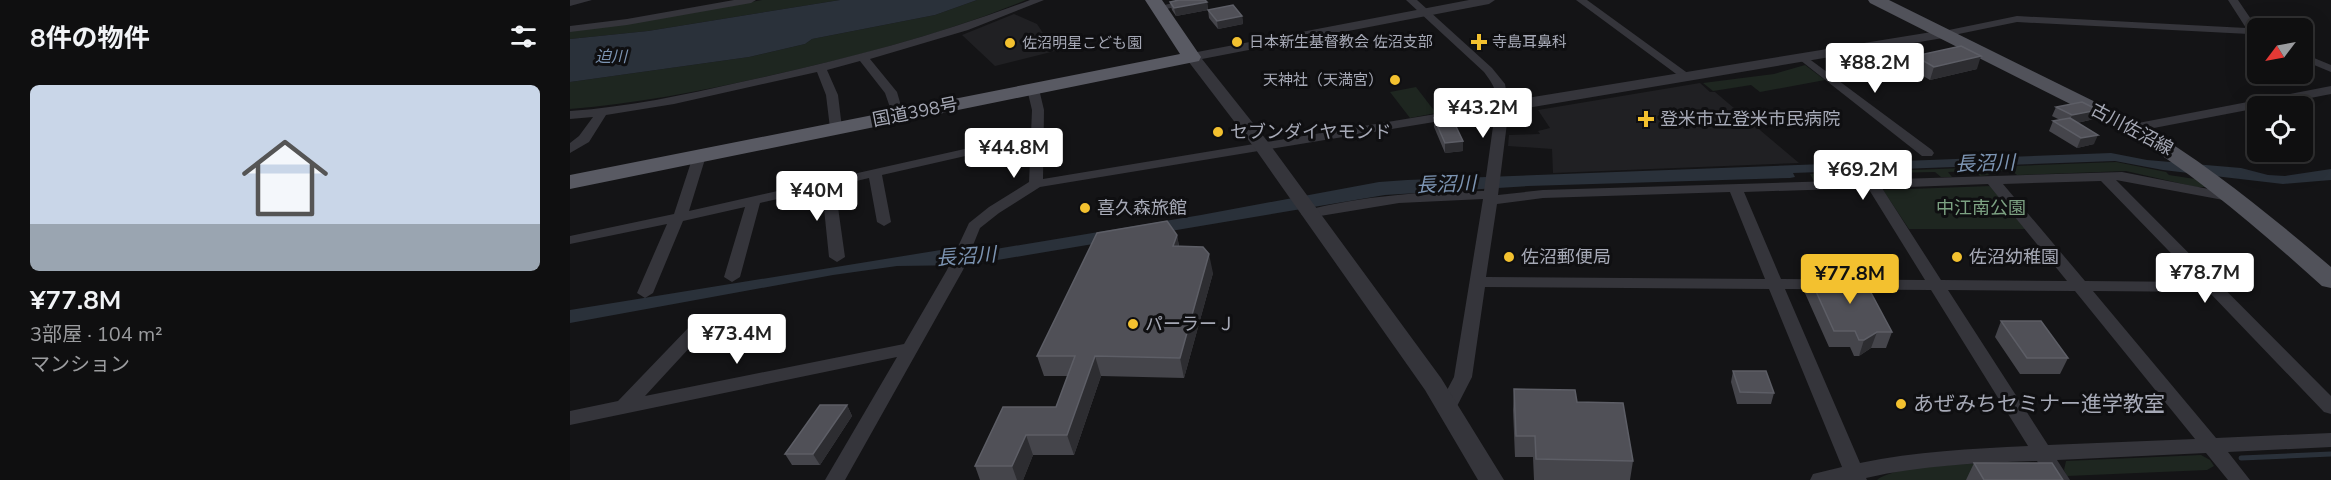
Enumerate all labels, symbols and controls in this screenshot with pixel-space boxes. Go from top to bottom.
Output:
north arrow [2247,18,2313,84]
map controls [2247,18,2313,162]
icon: filters [507,20,540,53]
text: 8件の物件 [30,21,150,56]
place label: 日本新生基督教会 佐沼支部 [1249,32,1433,52]
place label: 寺島耳鼻科 [1492,32,1567,52]
place label: 佐沼明星こども園 [1022,33,1142,53]
marker: 寺島耳鼻科 [1470,33,1488,51]
marker: 日本新生基督教会 佐沼支部 [1230,35,1244,49]
marker: 佐沼明星こども園 [1003,36,1017,50]
pin: ¥88.2M [1826,43,1924,94]
water label: 迫川 [595,46,629,68]
text: ¥88.2M [1840,49,1910,76]
place label: 天神社（天満宮） [1263,70,1383,90]
marker: 天神社（天満宮） [1388,73,1402,87]
pin: ¥43.2M [1434,88,1532,139]
street label: 国道398号 [870,92,960,132]
text: ¥43.2M [1448,94,1518,121]
button: locate [2247,96,2313,162]
street label: 古川佐沼線 [2087,97,2177,161]
place label: 登米市立登米市民病院 [1660,107,1840,131]
marker: 登米市立登米市民病院 [1637,110,1655,128]
place label: セブンダイヤモンド [1230,120,1391,144]
icon: home [231,124,339,232]
marker: セブンダイヤモンド [1211,125,1225,139]
pin: ¥44.8M [965,128,1063,179]
text: ¥44.8M [979,134,1049,161]
water label: 長沼川 [1955,149,2017,178]
pin: ¥69.2M [1814,150,1912,201]
text: ¥69.2M [1828,156,1898,183]
water label: 長沼川 [1416,170,1478,199]
pin: ¥40M [781,171,853,222]
text: ¥40M [790,177,844,204]
place label: 喜久森旅館 [1097,196,1187,220]
park label: 中江南公園 [1936,196,2026,220]
marker: 喜久森旅館 [1078,201,1092,215]
water label: 長沼川 [935,241,999,272]
place label: 佐沼郵便局 [1521,245,1611,269]
place label: 佐沼幼稚園 [1969,245,2059,269]
marker: 佐沼郵便局 [1502,250,1516,264]
marker: 佐沼幼稚園 [1950,250,1964,264]
pin: ¥78.7M [2156,253,2254,304]
pin: ¥77.8M [1801,254,1899,305]
text: ¥78.7M [2170,259,2240,286]
text: ¥77.8M [1815,260,1885,287]
text: ¥77.8M [30,283,121,318]
place label: パーラーＪ [1145,312,1235,336]
pin: ¥73.4M [688,314,786,365]
marker: パーラーＪ [1126,317,1140,331]
text: ¥73.4M [702,320,772,347]
text: 3部屋 · 104 m² [30,321,163,348]
text: マンション [30,351,130,378]
place label: あぜみちセミナー進学教室 [1913,390,2165,418]
marker: あぜみちセミナー進学教室 [1894,397,1908,411]

